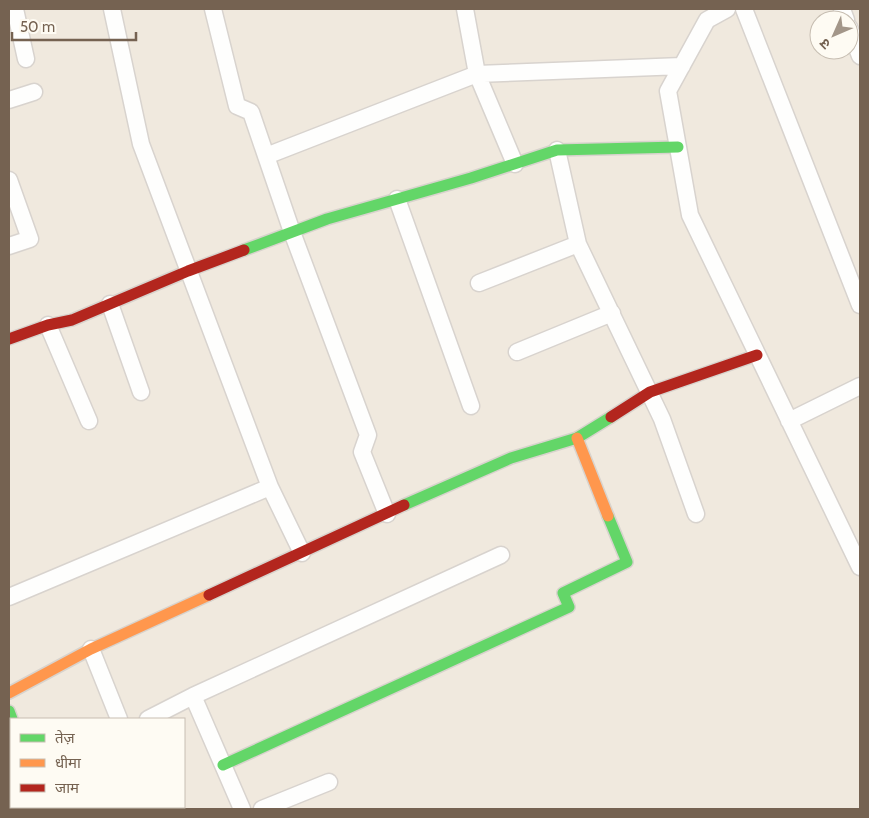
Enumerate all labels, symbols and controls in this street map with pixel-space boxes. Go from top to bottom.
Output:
scale bar [12,10,136,42]
north arrow [809,10,859,60]
text: 50 m [20,18,55,36]
text: उ [815,34,834,53]
legend [10,718,185,808]
text: तेज़ [55,729,76,747]
text: धीमा [55,754,82,772]
text: जाम [55,779,80,797]

